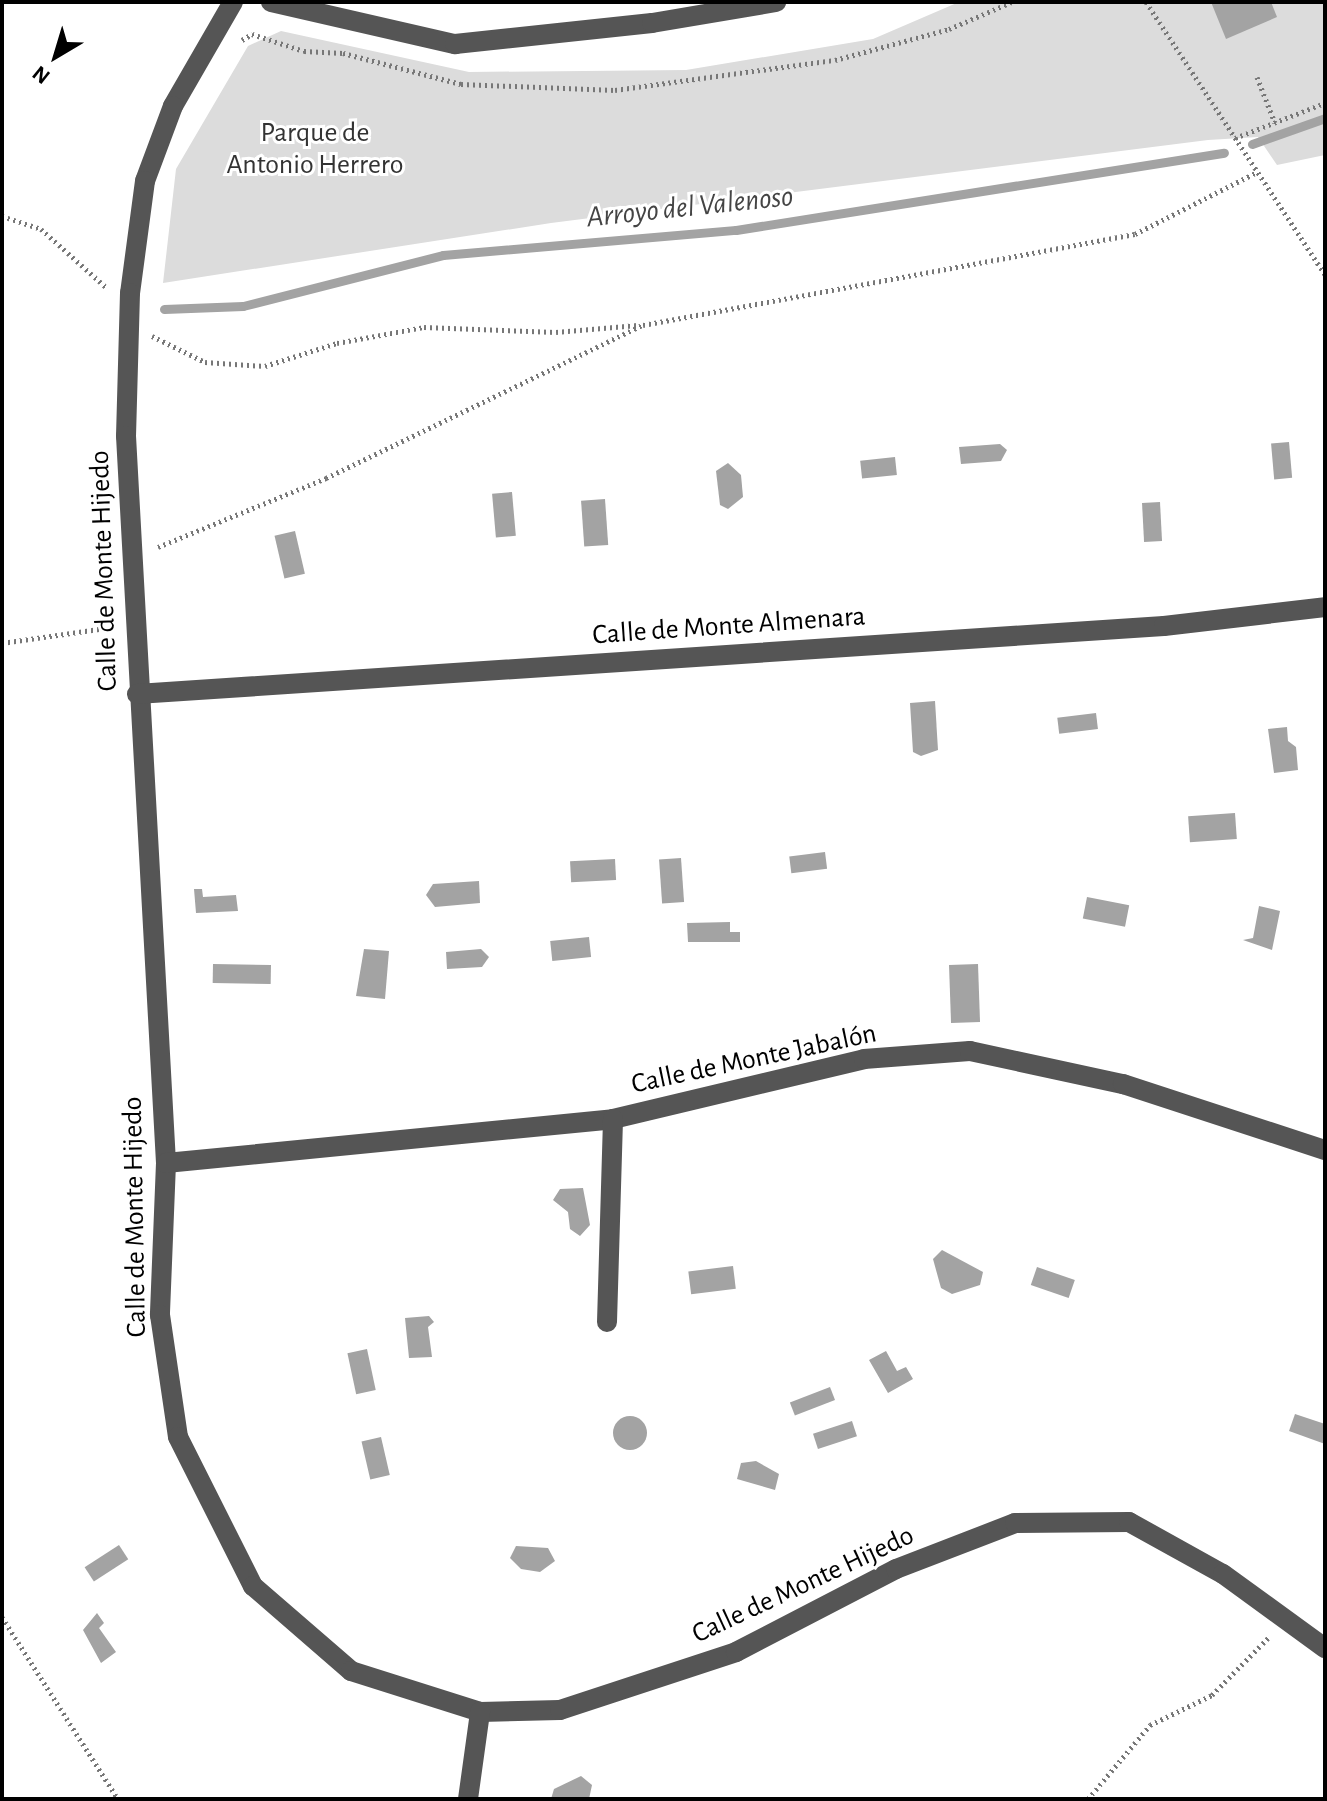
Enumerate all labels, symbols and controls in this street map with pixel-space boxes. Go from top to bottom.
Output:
north arrow [16,16,96,96]
text: N [28,62,54,88]
park label: Parque de Antonio Herrero [226,116,404,182]
water label: Arroyo del Valenoso [585,178,795,236]
street label: Calle de Monte Hijedo [83,450,125,692]
street label: Calle de Monte Almenara [591,600,867,652]
street label: Calle de Monte Jabalón [628,1017,880,1101]
street label: Calle de Monte Hijedo [116,1096,154,1338]
street label: Calle de Monte Hijedo [687,1519,919,1651]

